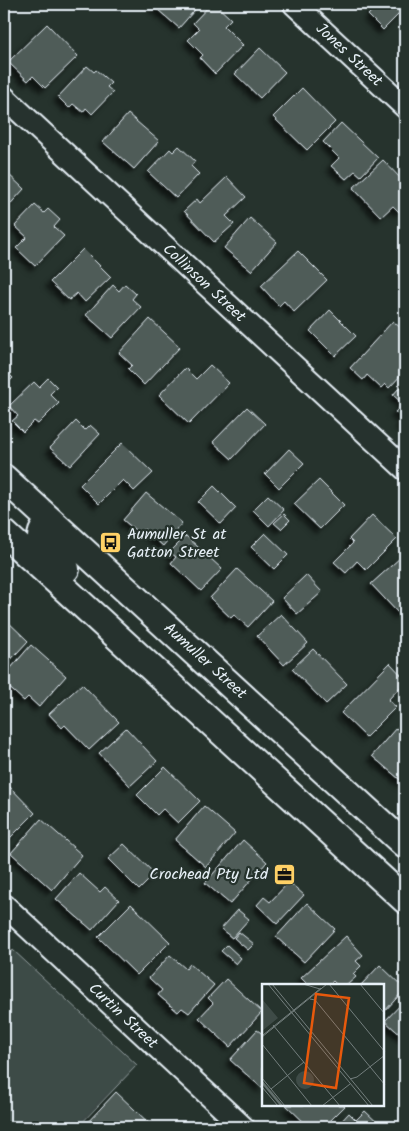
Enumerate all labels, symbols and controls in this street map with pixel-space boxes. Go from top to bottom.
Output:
street label: Jones Street [310,17,389,93]
street label: Collinson Street [156,238,252,329]
place label: Aumuller St at Gatton Street [127,522,227,565]
bus stop icon: Aumuller St at Gatton Street [99,531,123,555]
street label: Aumuller Street [158,617,253,706]
place label: Crochead Pty Ltd [149,862,269,887]
office icon: Crochead Pty Ltd [272,862,296,886]
street label: Curtin Street [82,977,164,1056]
inset map [262,984,384,1106]

